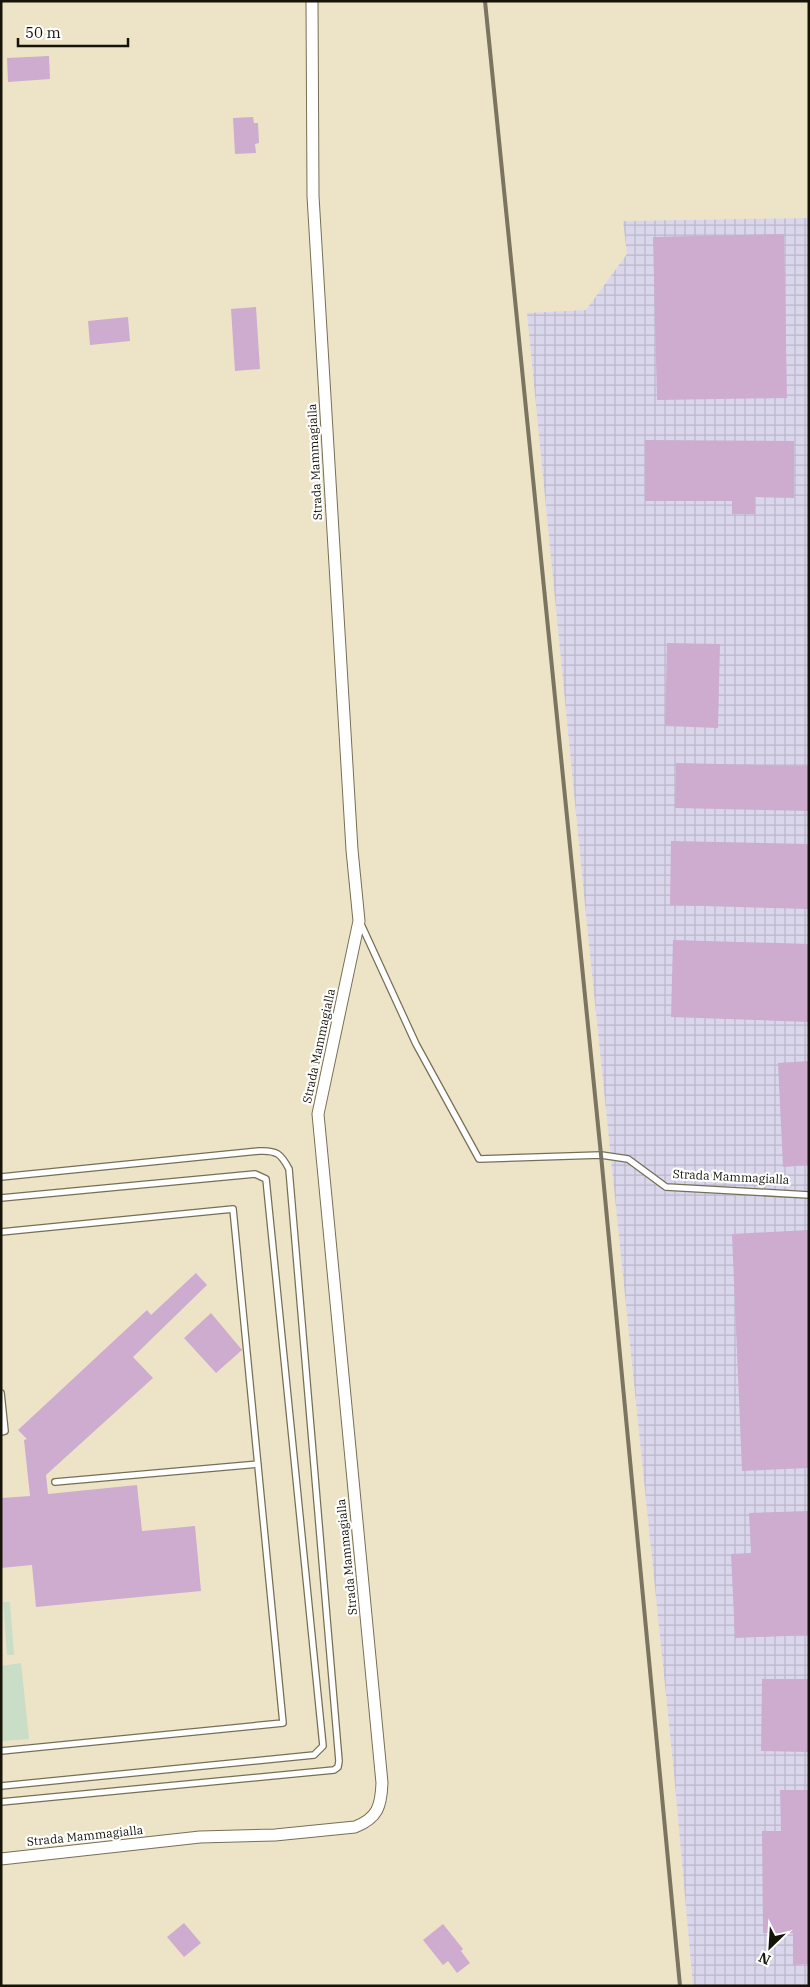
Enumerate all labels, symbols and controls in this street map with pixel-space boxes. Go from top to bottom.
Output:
scale bar [18,15,128,47]
text: 50 m [25,23,61,42]
street label: Strada Mammagialla [304,403,325,521]
street label: Strada Mammagialla [299,987,338,1105]
street label: Strada Mammagialla [672,1166,790,1187]
street label: Strada Mammagialla [333,1498,360,1616]
street label: Strada Mammagialla [26,1822,144,1849]
north arrow [745,1922,795,1972]
text: N [756,1948,773,1969]

